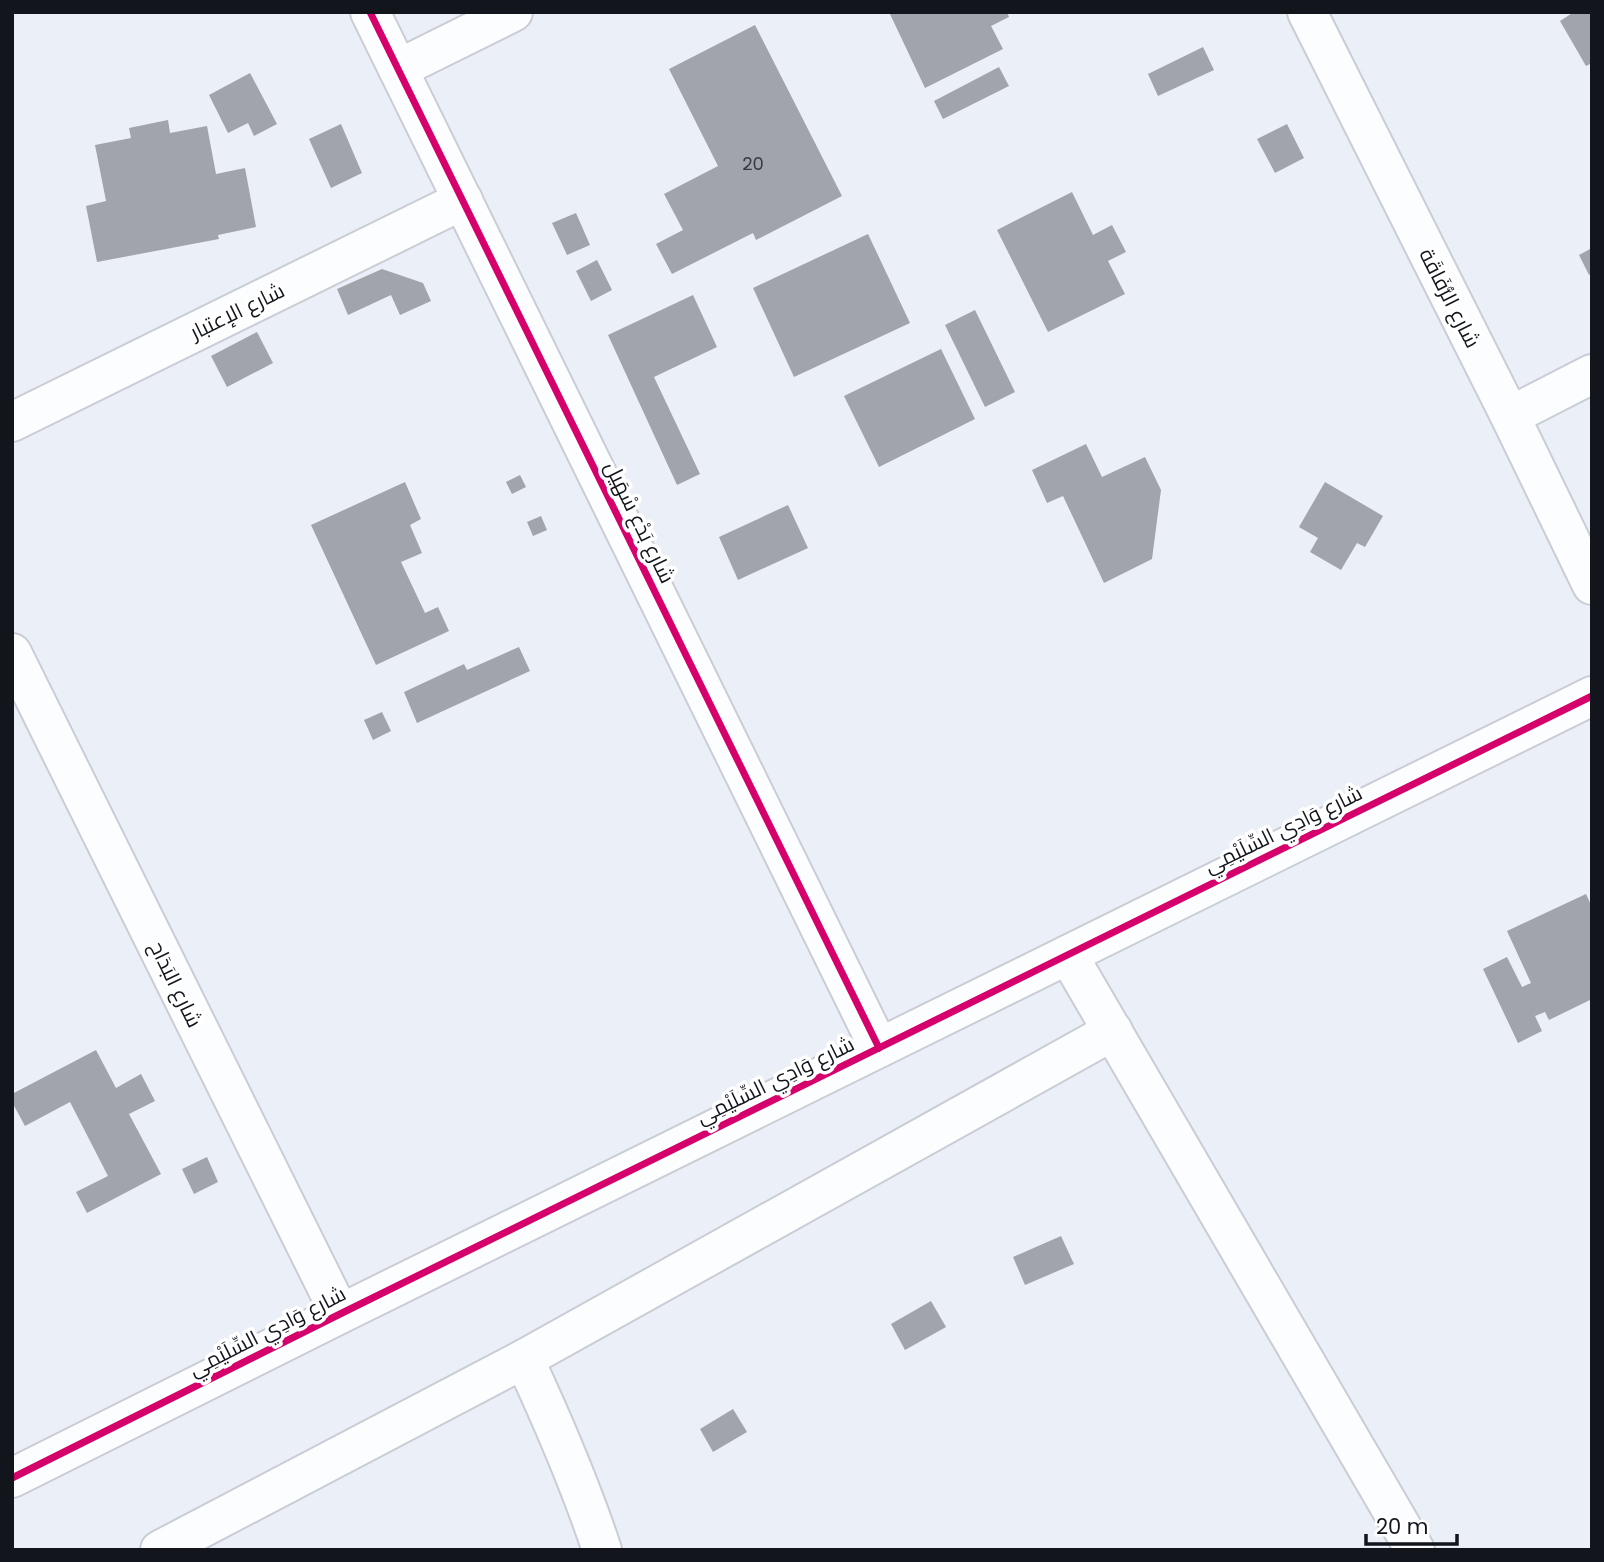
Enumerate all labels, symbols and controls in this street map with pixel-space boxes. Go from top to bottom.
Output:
house number: 20 [742,151,764,176]
street label: شارع الرُّفَاقَة [1413,243,1487,353]
street label: شارع الإعتبار [184,276,289,347]
street label: شارع بَدْع سْهَيل [598,456,682,588]
street label: شارع وَادِي السِّلَيْمِي [1199,778,1368,882]
street label: شارع البَدَاح [143,936,209,1032]
street label: شارع وَادِي السِّلَيْمِي [691,1029,860,1133]
street label: شارع وَادِي السِّلَيْمِي [183,1279,351,1385]
scale bar [1366,1502,1457,1546]
text: 20 m [1376,1512,1429,1541]

